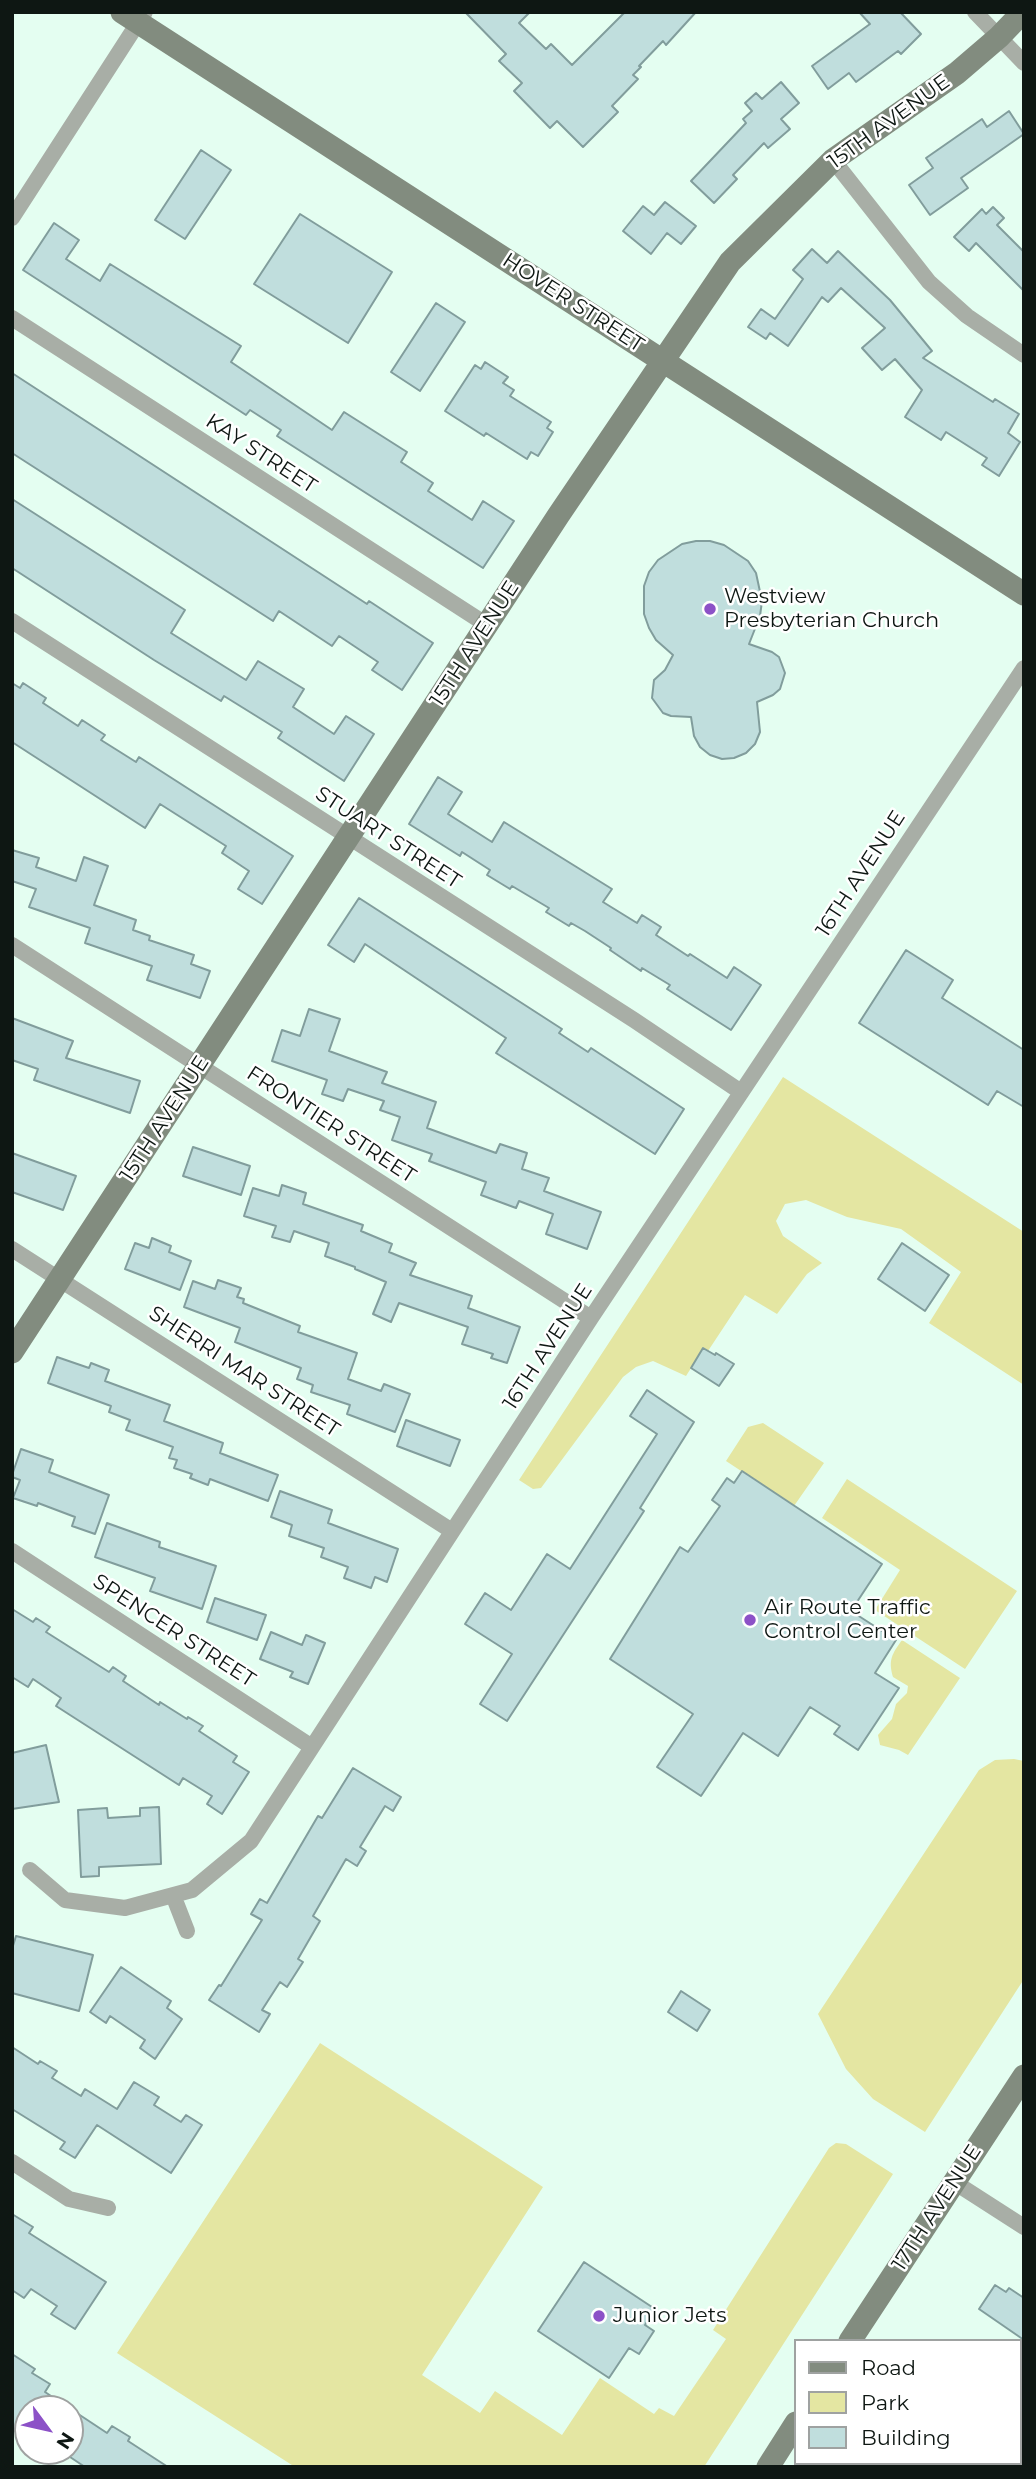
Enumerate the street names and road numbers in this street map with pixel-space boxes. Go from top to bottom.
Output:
street label: 15TH AVENUE [823,69,955,175]
street label: HOVER STREET [498,248,648,358]
street label: KAY STREET [201,409,321,499]
street label: 15TH AVENUE [425,577,525,711]
street label: STUART STREET [310,782,466,894]
street label: 16TH AVENUE [811,806,911,942]
street label: 15TH AVENUE [115,1052,215,1186]
street label: FRONTIER STREET [242,1061,420,1189]
street label: 16TH AVENUE [498,1279,598,1415]
street label: SHERRI MAR STREET [144,1301,344,1443]
street label: SPENCER STREET [88,1569,260,1693]
street label: 17TH AVENUE [887,2140,987,2276]

